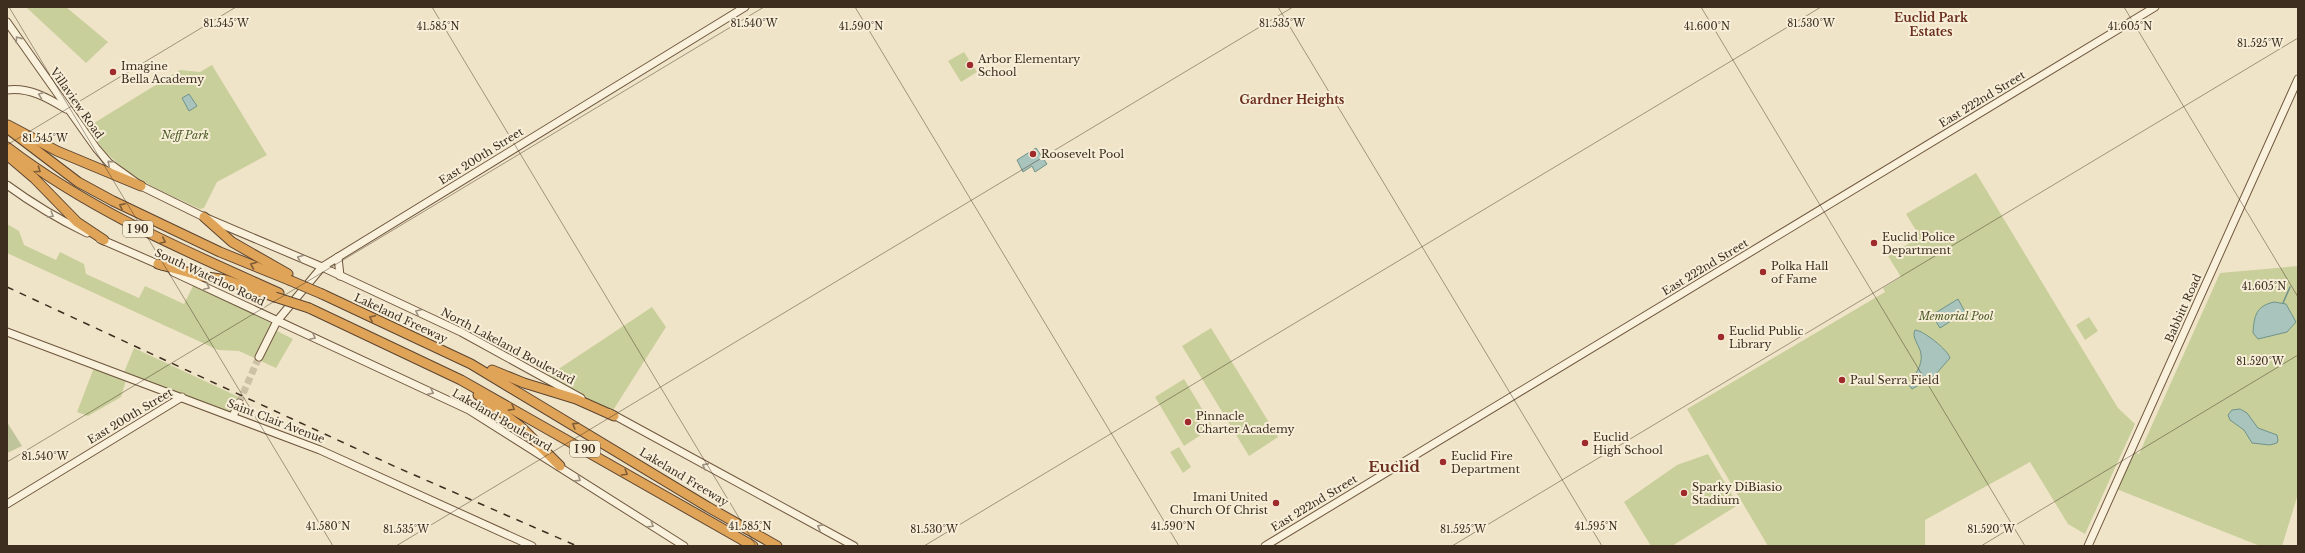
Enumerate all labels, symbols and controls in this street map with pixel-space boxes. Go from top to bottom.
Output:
district label: Euclid Park Estates [1894,10,1969,39]
text: 81.545°W [203,17,249,30]
text: 81.540°W [730,17,778,30]
text: 81.535°W [1259,17,1305,30]
text: 81.530°W [1787,17,1835,30]
text: 41.585°N [417,20,459,33]
text: 41.590°N [839,20,883,33]
text: 41.600°N [1684,20,1730,33]
text: 41.605°N [2108,20,2152,33]
one-way arrow [16,36,23,43]
text: 81.525°W [2237,37,2283,50]
place label: Arbor Elementary School [977,52,1080,79]
place label: Imagine Bella Academy [121,59,204,86]
marker: Arbor Elementary School [965,60,975,70]
street label: Villaview Road [47,64,107,142]
marker: Imagine Bella Academy [108,67,118,77]
street label: East 222nd Street [1936,67,2028,130]
one-way arrow [38,92,45,100]
district label: Gardner Heights [1240,92,1345,107]
street label: East 200th Street [436,124,526,188]
park label: Neff Park [160,128,209,142]
text: 81.545°W [22,132,68,145]
place label: Roosevelt Pool [1041,147,1124,161]
marker: Roosevelt Pool [1028,149,1038,159]
one-way arrow [107,160,115,167]
one-way arrow [34,165,41,173]
one-way arrow [119,203,126,211]
one-way arrow [47,210,54,217]
road number: I 90 [123,221,153,237]
place label: Euclid Police Department [1882,230,1955,257]
street label: East 222nd Street [1659,235,1751,298]
one-way arrow [159,236,167,244]
marker: Euclid Police Department [1869,238,1879,248]
street label: South Waterloo Road [153,245,268,309]
one-way arrow [296,255,304,263]
place label: Polka Hall of Fame [1771,259,1829,286]
one-way arrow [250,262,257,270]
marker: Polka Hall of Fame [1758,267,1768,277]
street label: Babbitt Road [2162,271,2205,344]
text: 41.605°N [2242,280,2286,293]
one-way arrow [202,282,210,290]
street label: Lakeland Freeway [352,290,450,346]
street label: North Lakeland Boulevard [439,305,578,388]
one-way arrow [414,309,422,317]
park label: Memorial Pool [1918,309,1994,323]
one-way arrow [369,315,377,323]
place label: Euclid Public Library [1729,324,1804,351]
one-way arrow [309,332,316,340]
marker: Euclid Public Library [1716,332,1726,342]
text: 81.520°W [2236,355,2284,368]
place label: Paul Serra Field [1850,373,1940,387]
marker: Paul Serra Field [1837,375,1847,385]
street label: East 200th Street [85,385,176,447]
street label: Lakeland Boulevard [450,386,555,454]
one-way arrow [427,387,434,394]
street label: Saint Clair Avenue [225,396,327,446]
one-way arrow [508,404,515,411]
place label: Pinnacle Charter Academy [1196,409,1295,436]
marker: Pinnacle Charter Academy [1183,417,1193,427]
one-way arrow [572,422,579,430]
place label: Euclid High School [1593,430,1663,457]
marker: Euclid High School [1580,438,1590,448]
road number: I 90 [570,441,600,457]
street label: Lakeland Freeway [637,445,731,509]
place label: Euclid Fire Department [1451,449,1521,476]
text: 81.540°W [21,450,69,463]
district label: Euclid [1368,457,1420,476]
marker: Euclid Fire Department [1438,457,1448,467]
one-way arrow [702,463,709,471]
one-way arrow [621,468,628,475]
street label: East 222nd Street [1268,471,1360,534]
one-way arrow [574,474,581,481]
place label: Sparky DiBiasio Stadium [1692,480,1782,507]
marker: Sparky DiBiasio Stadium [1679,488,1689,498]
place label: Imani United Church Of Christ [1170,490,1269,517]
marker: Imani United Church Of Christ [1271,498,1281,508]
text: 41.580°N [306,520,350,533]
text: 41.585°N [729,520,771,533]
text: 41.590°N [1151,520,1195,533]
text: 41.595°N [1574,520,1618,533]
one-way arrow [647,521,654,528]
text: 81.535°W [383,523,429,536]
text: 81.530°W [910,523,958,536]
text: 81.525°W [1440,523,1486,536]
text: 81.520°W [1967,523,2015,536]
one-way arrow [817,524,824,532]

